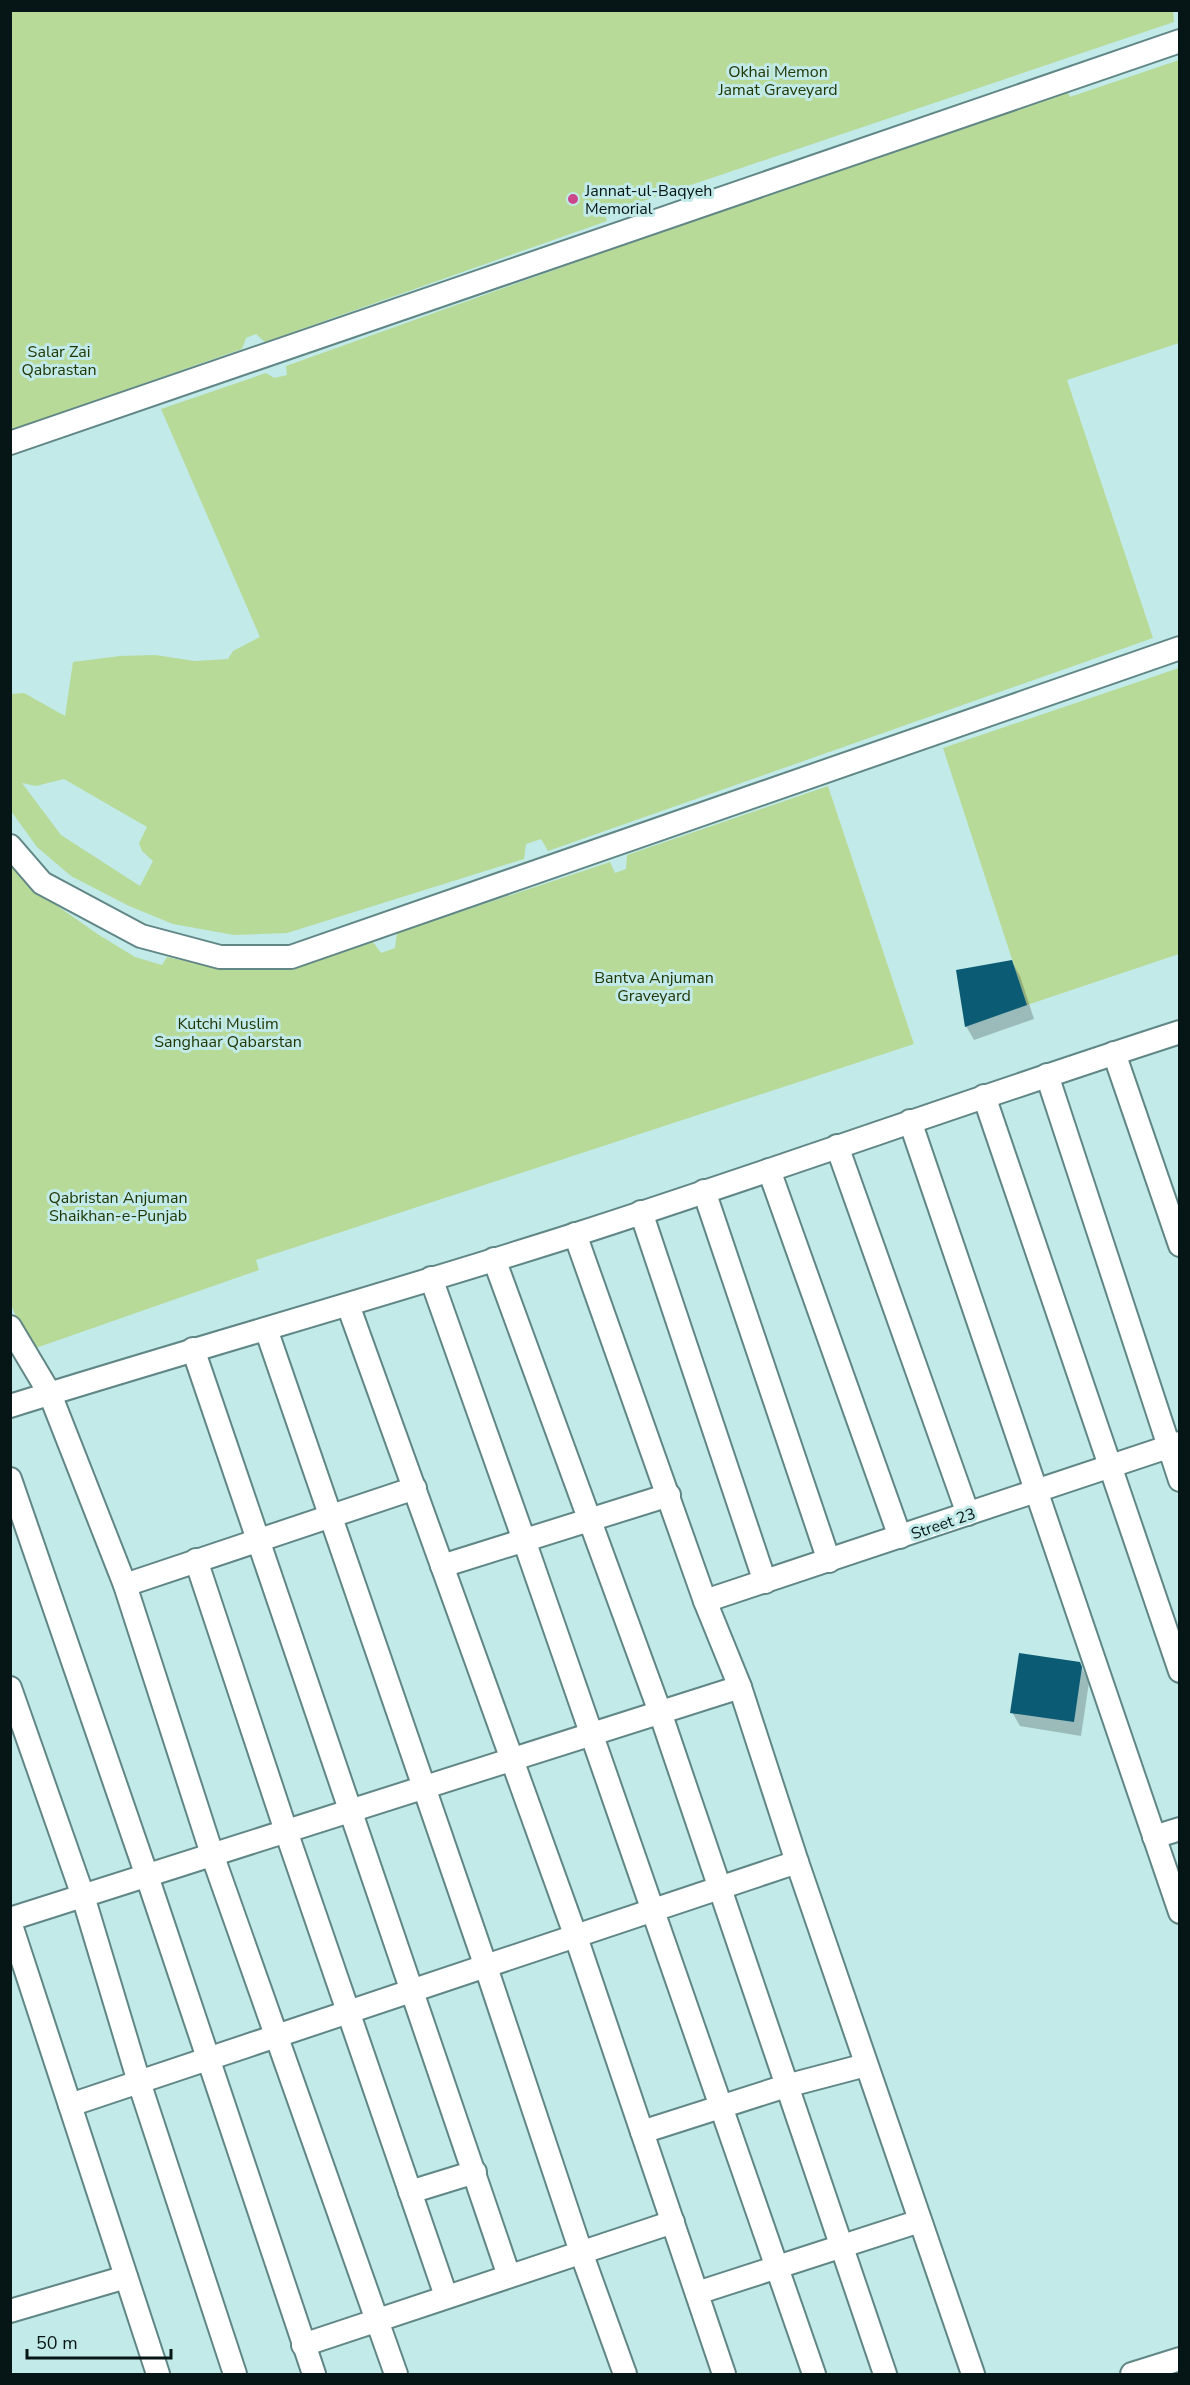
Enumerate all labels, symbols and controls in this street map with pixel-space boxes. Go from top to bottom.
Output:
park label: Okhai Memon Jamat Graveyard [717,61,838,101]
place label: Jannat-ul-Baqyeh Memorial [584,180,712,220]
marker: Jannat-ul-Baqyeh Memorial [566,192,580,206]
park label: Salar Zai Qabrastan [22,341,97,381]
park label: Bantva Anjuman Graveyard [594,967,714,1007]
park label: Kutchi Muslim Sanghaar Qabarstan [154,1013,302,1053]
park label: Qabristan Anjuman Shaikhan-e-Punjab [48,1187,188,1227]
street label: Street 23 [908,1503,979,1545]
scale bar [27,2322,171,2360]
text: 50 m [36,2331,78,2355]

